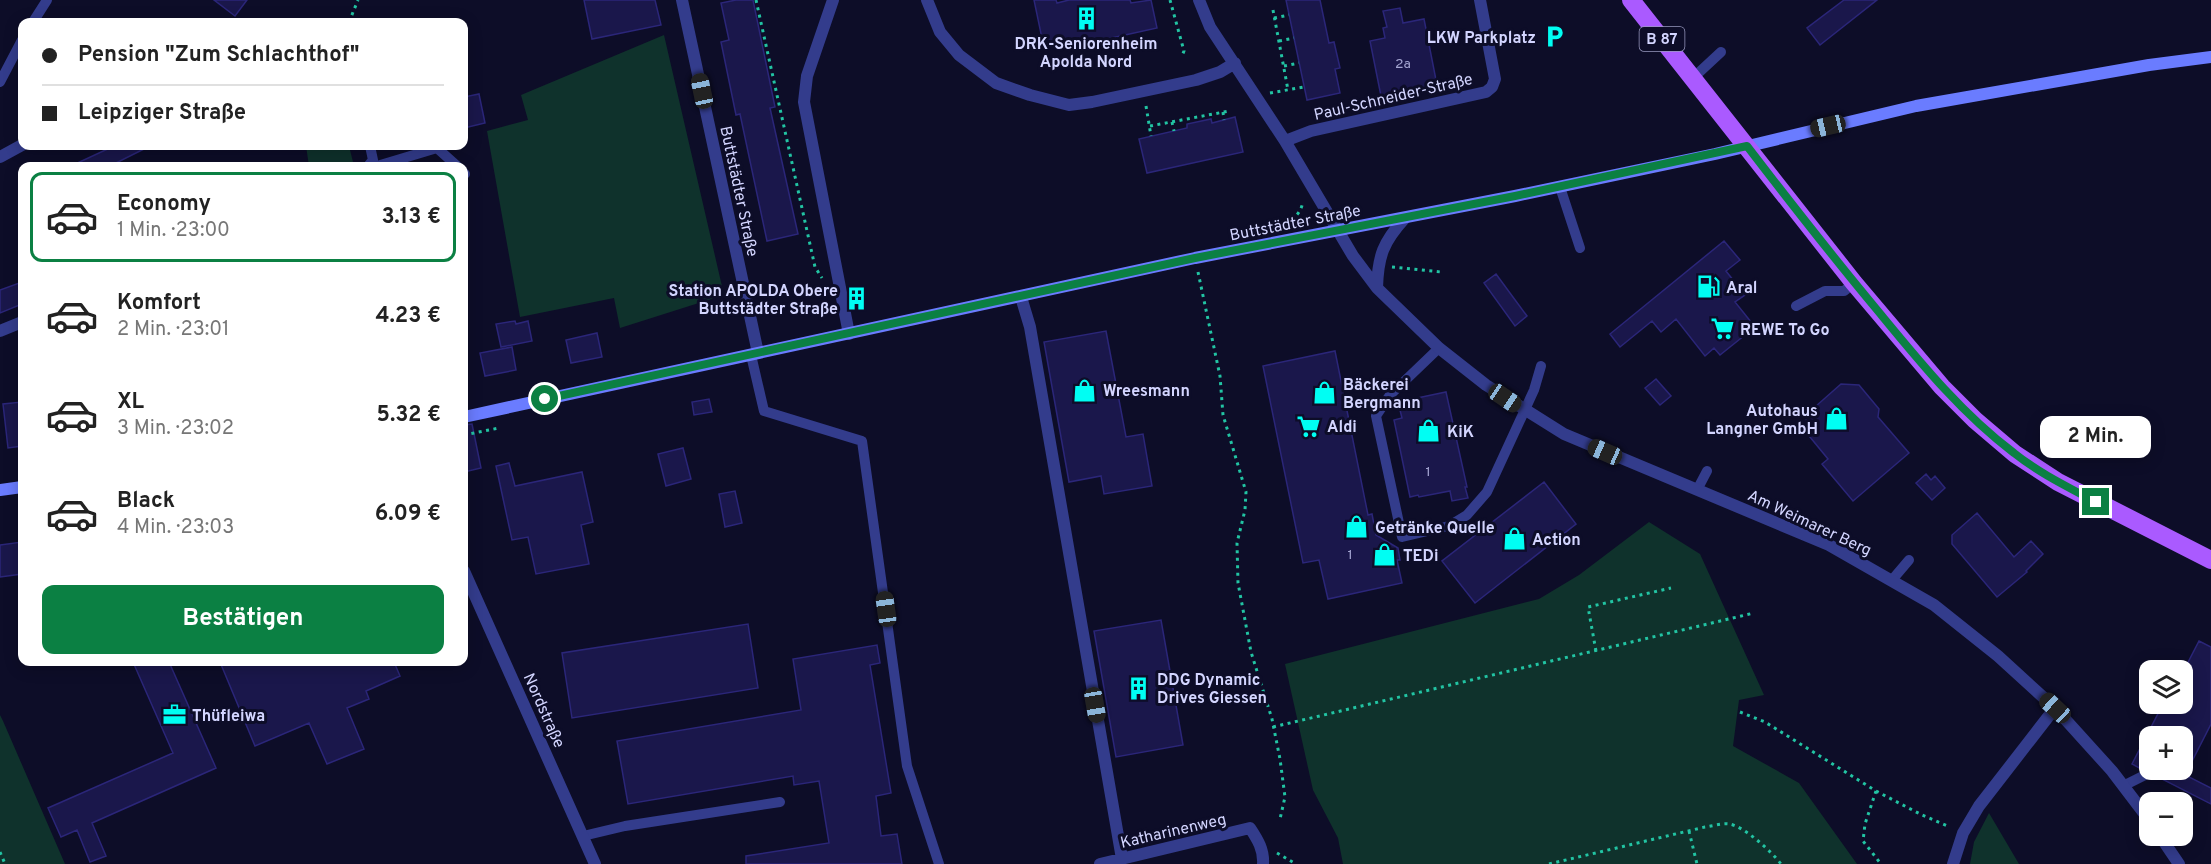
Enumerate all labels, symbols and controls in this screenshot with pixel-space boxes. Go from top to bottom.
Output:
building icon: DRK-Seniorenheim Apolda Nord [1073,5,1099,31]
parking icon: LKW Parkplatz [1541,24,1567,50]
road number: B 87 [1640,27,1684,51]
place label: LKW Parkplatz [1427,29,1536,49]
place label: DRK-Seniorenheim Apolda Nord [1015,35,1157,73]
text: Pension "Zum Schlachthof" [78,42,359,69]
house number: 2a [1395,56,1411,73]
street label: Paul-Schneider-Straße [1312,70,1475,126]
car [689,72,715,110]
text: Leipziger Straße [78,100,246,127]
car [1808,113,1848,139]
street label: Buttstädter Straße [714,124,762,259]
icon: car [45,190,99,244]
text: Economy [117,191,211,218]
street label: Buttstädter Straße [1228,201,1363,246]
text: 3.13 € [382,204,441,231]
text: 1 Min. · 23:00 [117,218,230,244]
fuel station icon: Aral [1695,274,1721,300]
place label: Aral [1726,279,1758,299]
place label: Station APOLDA Obere Buttstädter Straße [668,282,838,320]
building icon: Station APOLDA Obere Buttstädter Straße [843,286,869,312]
icon: car [45,289,99,343]
text: Komfort [117,290,201,317]
text: 4.23 € [375,303,441,330]
supermarket icon: REWE To Go [1709,316,1735,342]
text: 2 Min. · 23:01 [117,317,229,343]
place label: REWE To Go [1740,321,1830,341]
place label: Bäckerei Bergmann [1343,376,1421,414]
shop icon: Wreesmann [1072,377,1098,403]
shop icon: Bäckerei Bergmann [1312,380,1338,406]
car [1485,380,1525,416]
place label: Wreesmann [1103,382,1190,402]
route start [531,385,558,412]
icon: car [45,388,99,442]
text: XL [117,389,144,416]
text: 5.32 € [377,402,441,429]
place label: Autohaus Langner GmbH [1706,402,1818,440]
shop icon: Autohaus Langner GmbH [1823,406,1849,432]
supermarket icon: Aldi [1296,413,1322,439]
callout: 2 Min. [2040,415,2152,457]
text: 3 Min. · 23:02 [117,416,234,442]
place label: Aldi [1327,418,1357,438]
shop icon: KiK [1416,418,1442,444]
place label: KiK [1447,423,1474,443]
text: 2 Min. [2068,424,2123,450]
car [1585,436,1625,468]
house number: 1 [1425,464,1431,481]
street label: Am Weimarer Berg [1744,486,1874,561]
icon: car [45,487,99,541]
text: Black [117,488,175,515]
route end [2082,488,2109,515]
text: 6.09 € [375,501,441,528]
shop icon: Getränke Quelle [1344,514,1370,540]
text: 4 Min. · 23:03 [117,515,234,541]
place label: Getränke Quelle [1375,519,1495,539]
shop icon: Action [1501,526,1527,552]
place label: Action [1532,531,1581,551]
shop icon: TEDi [1372,542,1398,568]
house number: 1 [1347,547,1353,564]
place label: TEDi [1403,547,1438,567]
button: Bestätigen [42,585,444,654]
car [875,590,897,628]
map controls [2139,660,2193,846]
button: layers [2139,660,2193,714]
street label: Nordstraße [518,670,568,751]
place label: DDG Dynamic Drives Giessen [1157,671,1267,709]
building icon: DDG Dynamic Drives Giessen [1126,675,1152,701]
car [1083,686,1107,724]
car [2036,689,2074,727]
office icon: Thüfleiwa [161,702,187,728]
place label: Thüfleiwa [192,707,265,727]
button: + [2139,726,2193,780]
button: − [2139,792,2193,846]
street label: Katharinenweg [1118,810,1228,854]

